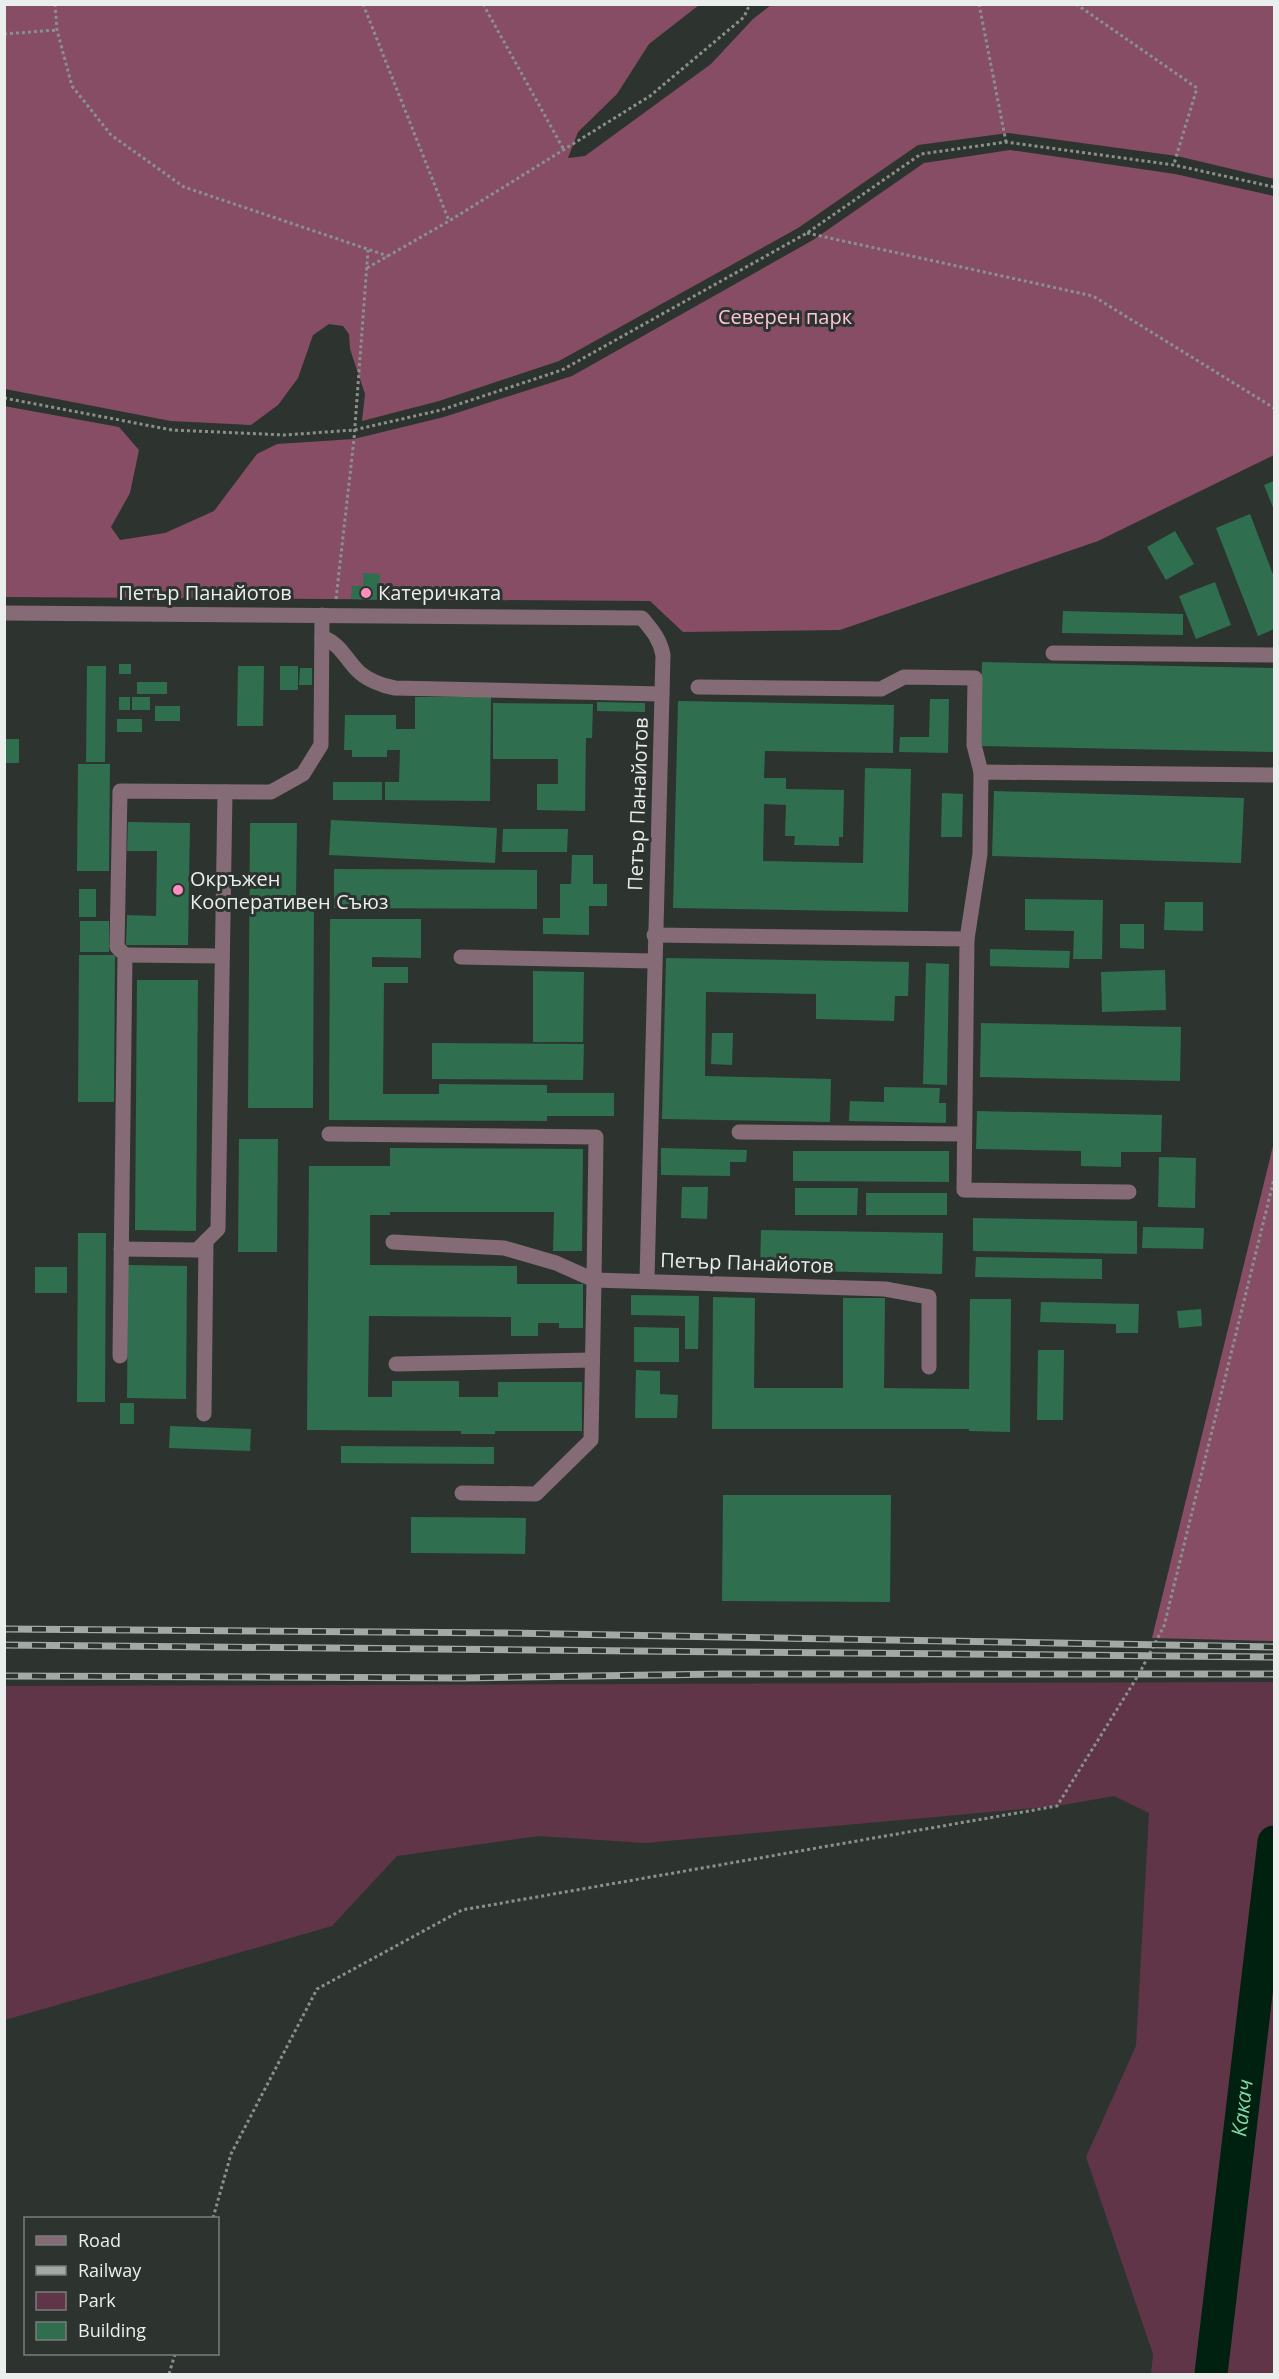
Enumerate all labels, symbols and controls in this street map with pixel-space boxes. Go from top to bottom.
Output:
park label: Северен парк [718,303,853,330]
street label: Петър Панайотов [118,579,292,606]
place label: Катеричката [378,579,501,606]
marker: Катеричката [359,586,373,600]
street label: Петър Панайотов [621,717,654,891]
place label: Окръжен Кооперативен Съюз [190,865,389,915]
marker: Окръжен Кооперативен Съюз [171,883,185,897]
street label: Петър Панайотов [660,1246,834,1279]
water label: Какач [1224,2077,1259,2138]
legend [24,2217,219,2355]
text: Road [78,2228,121,2252]
text: Railway [78,2258,142,2282]
text: Park [78,2288,116,2312]
text: Building [78,2318,146,2342]

